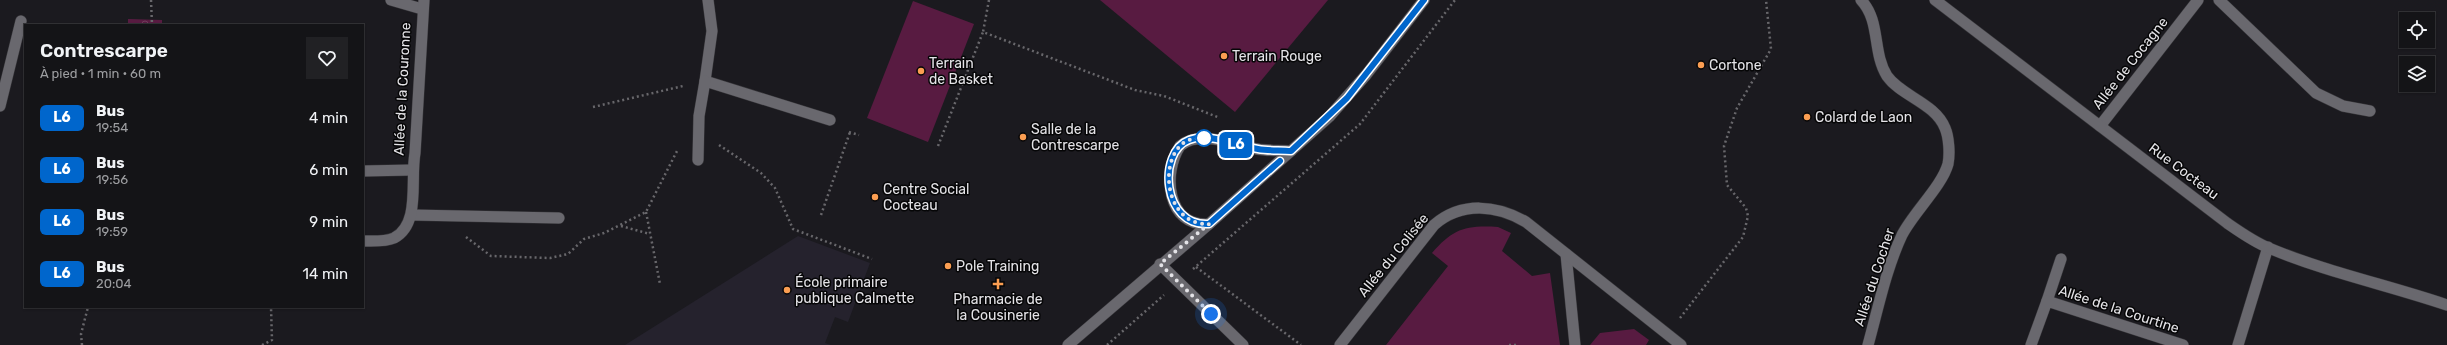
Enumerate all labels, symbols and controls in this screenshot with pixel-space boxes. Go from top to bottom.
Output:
map controls [2399,12,2435,92]
button: locate [2399,12,2435,48]
street label: Allée de Cocagne [2089,14,2172,113]
street label: Allée de la Couronne [391,22,414,156]
button: heart [306,37,348,79]
text: Contrescarpe [40,39,168,62]
place label: Terrain Rouge [1232,48,1322,65]
marker: Terrain Rouge [1219,51,1229,61]
place label: Terrain de Basket [929,55,993,88]
button: layers [2399,56,2435,92]
place label: Cortone [1709,57,1762,74]
marker: Cortone [1696,60,1706,70]
text: À pied · 1 min · 60 m [40,66,161,81]
marker: Terrain de Basket [916,66,926,76]
text: Bus [96,102,124,120]
text: L6 [53,109,71,126]
text: 4 min [309,109,348,127]
place label: Colard de Laon [1815,109,1912,126]
marker: Colard de Laon [1802,112,1812,122]
text: 19:54 [96,120,128,135]
place label: Salle de la Contrescarpe [1031,121,1119,154]
unlabelled marker [1195,129,1213,147]
marker: Salle de la Contrescarpe [1018,132,1028,142]
line badge: L6 [1218,132,1254,158]
text: L6 [1227,136,1245,153]
street label: Rue Cocteau [2145,140,2222,203]
text: Bus [96,154,124,172]
text: L6 [53,161,71,178]
text: 6 min [309,161,348,179]
text: 19:56 [96,172,128,187]
place label: Centre Social Cocteau [883,181,969,214]
marker: Centre Social Cocteau [870,192,880,202]
text: Bus [96,206,124,224]
street label: Allée du Colisée [1355,210,1432,300]
text: L6 [53,213,71,230]
text: 9 min [309,213,348,231]
text: 19:59 [96,224,128,239]
street label: Allée du Cocher [1851,225,1899,328]
text: Bus [96,258,124,276]
place label: Pole Training [956,258,1039,275]
marker: Pole Training [943,261,953,271]
text: L6 [53,265,71,282]
text: 14 min [303,265,348,283]
place label: École primaire publique Calmette [795,273,915,307]
text: 20:04 [96,276,132,291]
marker: Pharmacie de la Cousinerie [993,279,1003,289]
street label: Allée de la Courtine [2056,282,2181,337]
marker: École primaire publique Calmette [782,285,792,295]
place label: Pharmacie de la Cousinerie [953,291,1043,324]
your location [1201,304,1221,324]

